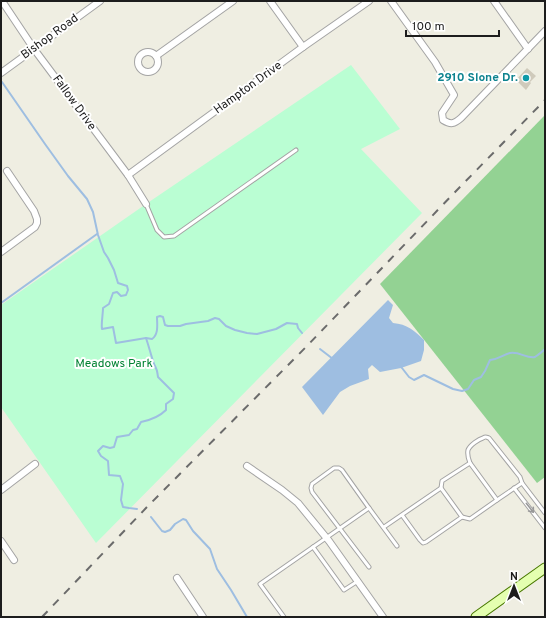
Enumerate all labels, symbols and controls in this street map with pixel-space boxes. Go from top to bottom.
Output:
street label: Bishop Road [18,11,82,63]
scale bar [406,12,499,38]
text: 100 m [412,19,445,35]
street label: Hampton Drive [211,58,285,118]
place label: 2910 Slone Dr. [437,70,518,86]
street label: Fallow Drive [48,72,100,134]
marker: 2910 Slone Dr. [521,73,531,83]
park label: Meadows Park [75,356,153,372]
one-way arrow [525,503,534,514]
north arrow [494,566,534,606]
text: N [510,570,518,584]

